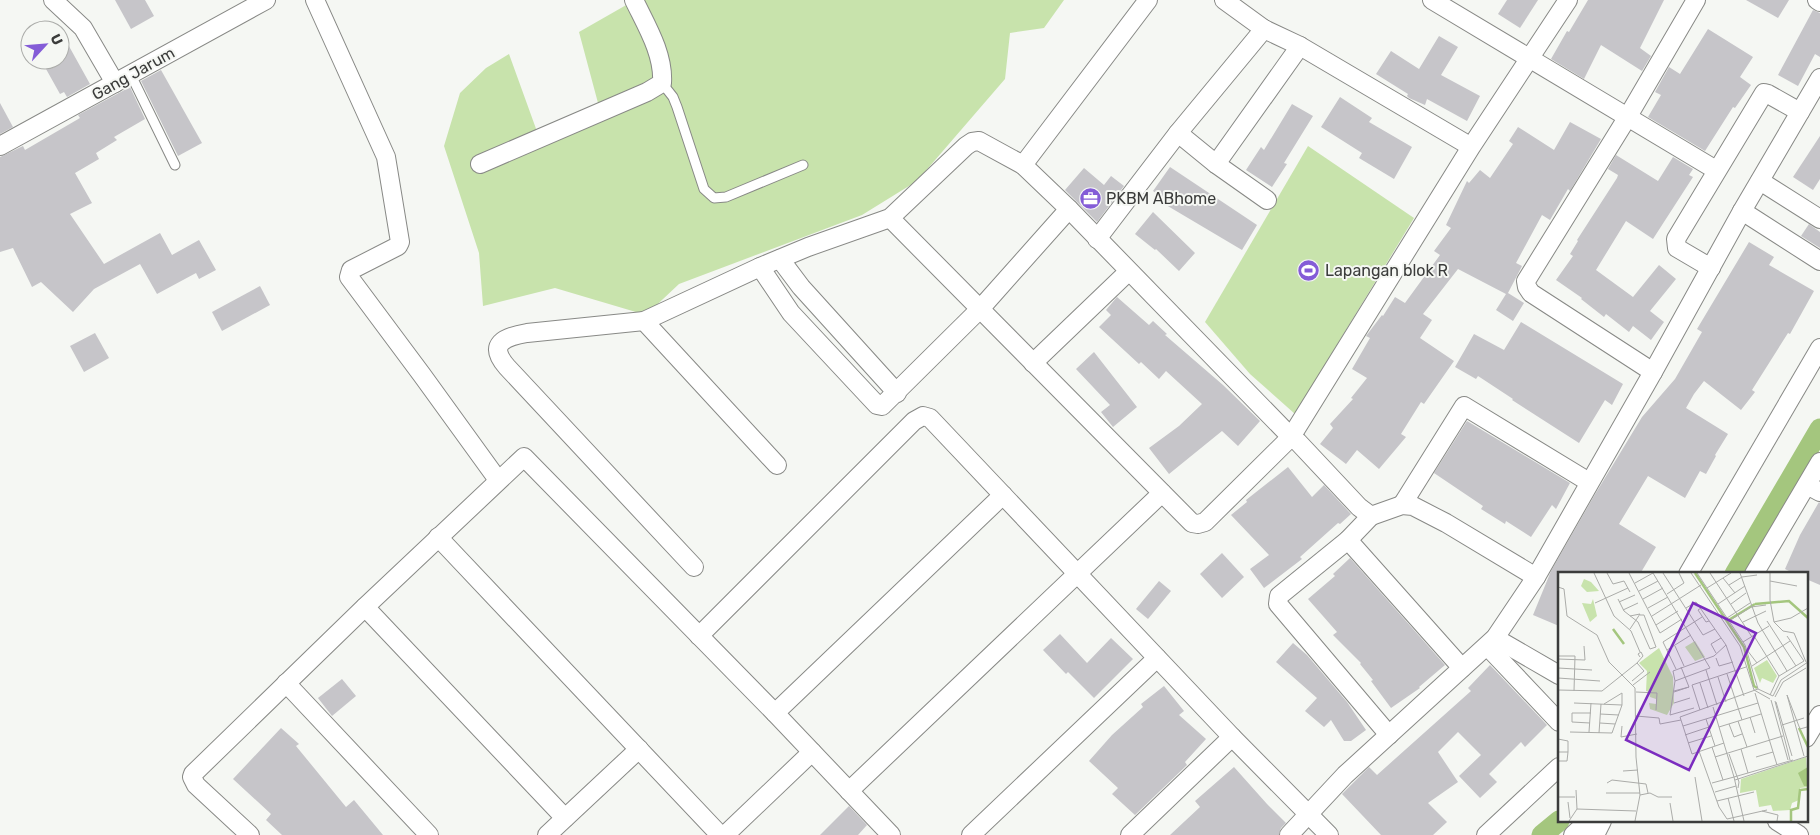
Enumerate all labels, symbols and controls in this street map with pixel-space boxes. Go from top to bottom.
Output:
north arrow [20,20,70,70]
text: U [46,31,66,48]
street label: Gang Jarum [89,43,178,104]
office icon: PKBM ABhome [1078,186,1102,210]
place label: PKBM ABhome [1106,189,1216,208]
sports icon: Lapangan blok R [1297,258,1321,282]
place label: Lapangan blok R [1325,261,1448,280]
inset map [1558,572,1808,822]

